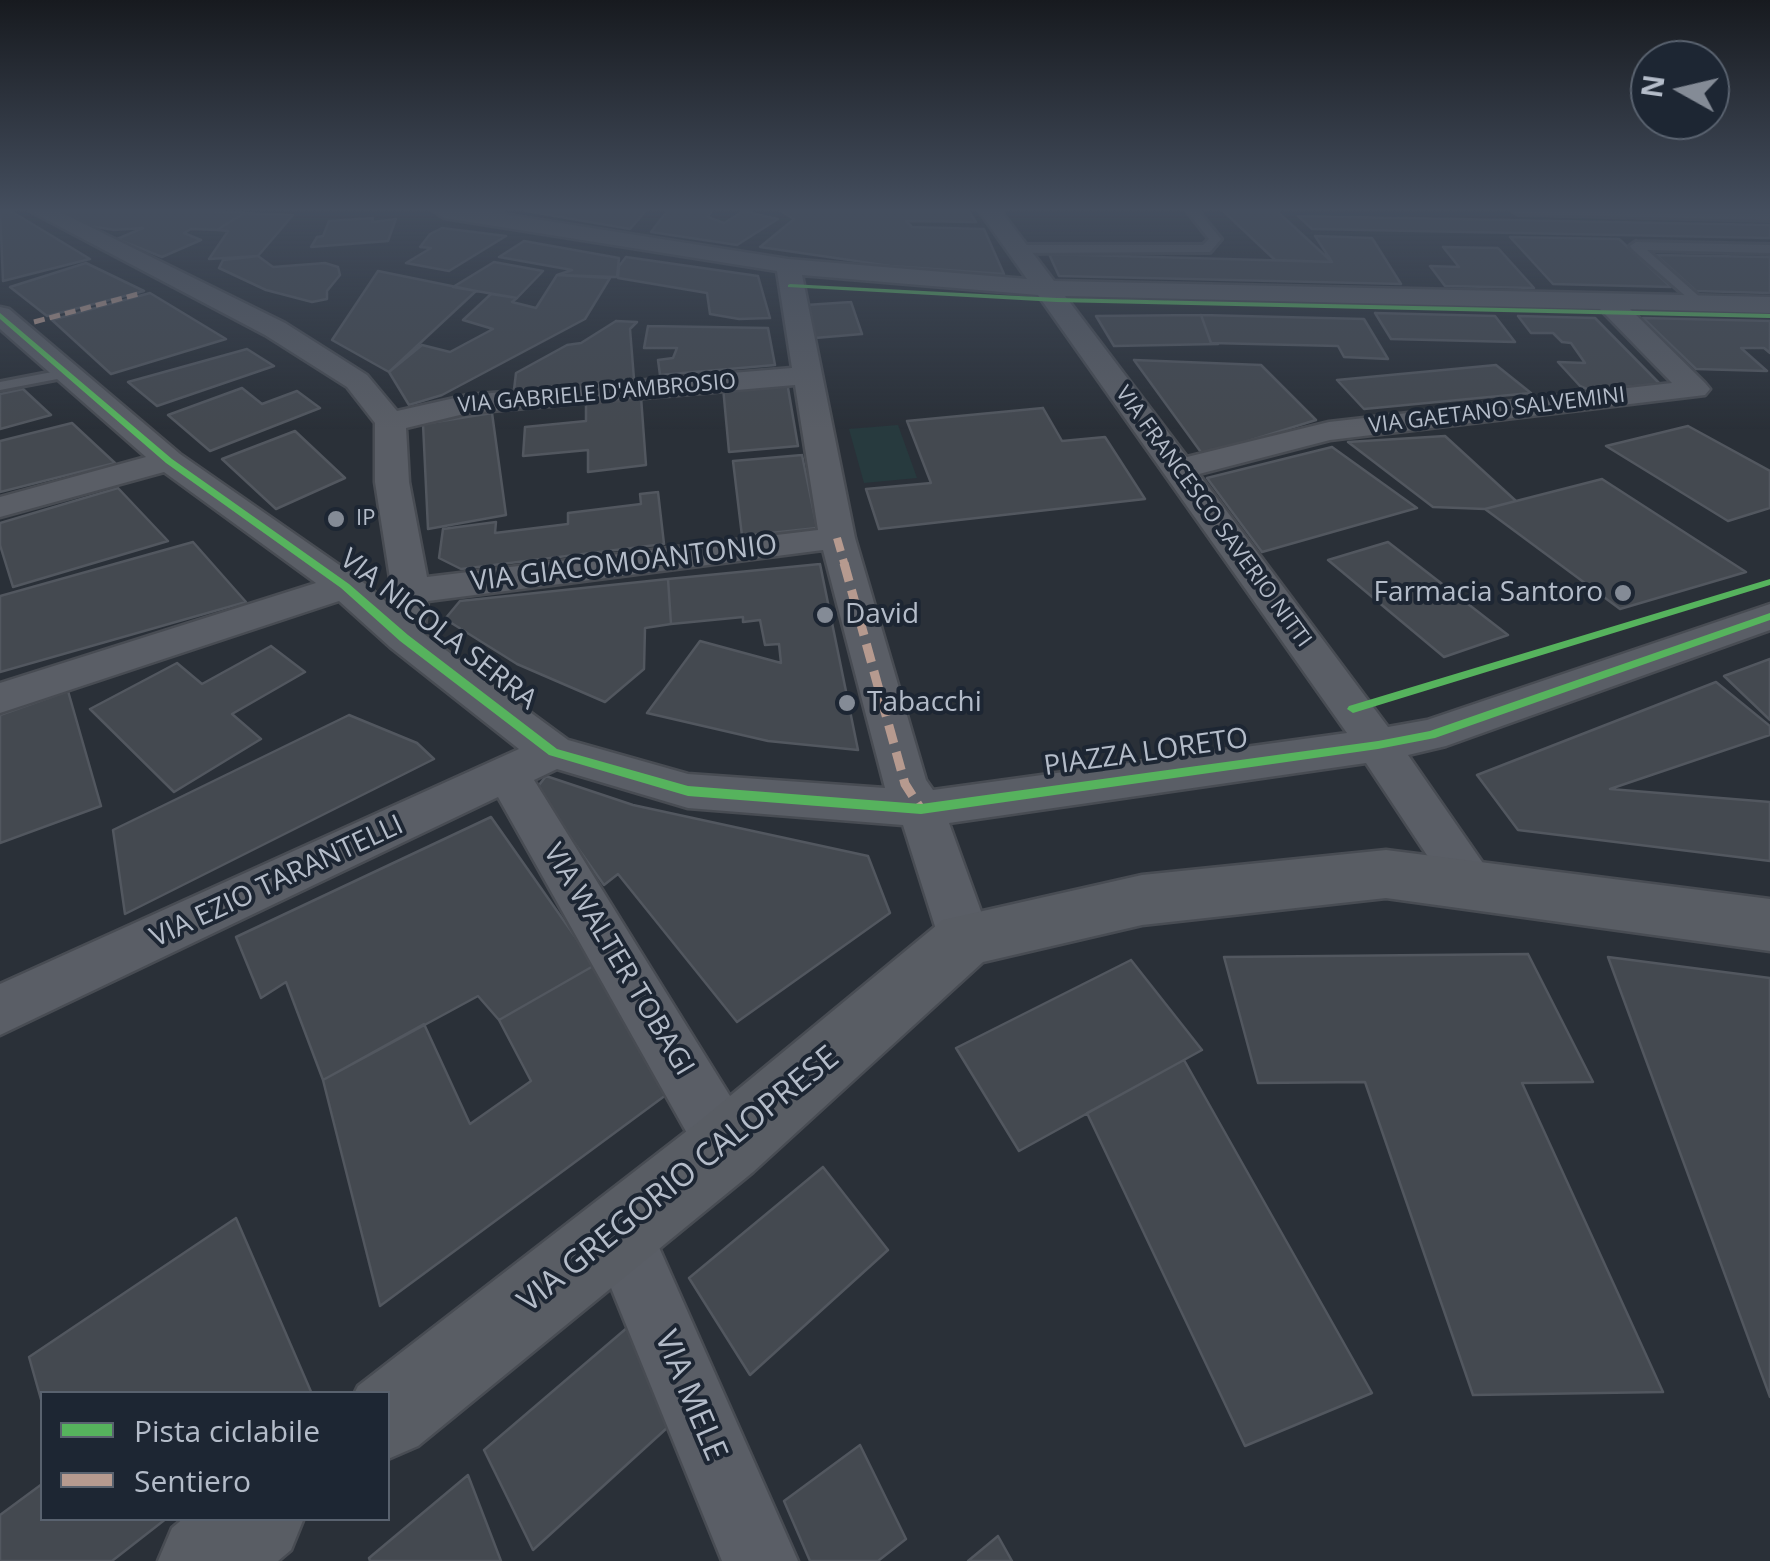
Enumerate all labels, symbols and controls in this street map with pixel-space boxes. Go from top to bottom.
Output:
north arrow [1630,40,1730,140]
text: N [1632,72,1673,100]
street label: VIA GABRIELE D'AMBROSIO [457,369,737,419]
street label: VIA FRANCESCO SAVERIO NITTI [1109,381,1317,653]
street label: VIA GAETANO SALVEMINI [1367,382,1627,440]
place label: IP [356,506,375,532]
marker: IP [325,508,347,530]
street label: VIA GIACOMOANTONIO [469,529,779,599]
street label: VIA NICOLA SERRA [333,543,543,717]
place label: Farmacia Santoro [1374,576,1603,610]
marker: Farmacia Santoro [1612,582,1634,604]
place label: David [845,598,919,632]
marker: David [814,604,836,626]
place label: Tabacchi [867,686,982,720]
marker: Tabacchi [836,692,858,714]
street label: PIAZZA LORETO [1042,722,1250,784]
street label: VIA EZIO TARANTELLI [145,809,409,955]
street label: VIA WALTER TOBAGI [536,838,700,1082]
street label: VIA GREGORIO CALOPRESE [511,1039,847,1321]
street label: VIA MELE [645,1325,735,1467]
legend [40,1391,390,1521]
text: Pista ciclabile [134,1410,320,1451]
text: Sentiero [134,1460,251,1501]

